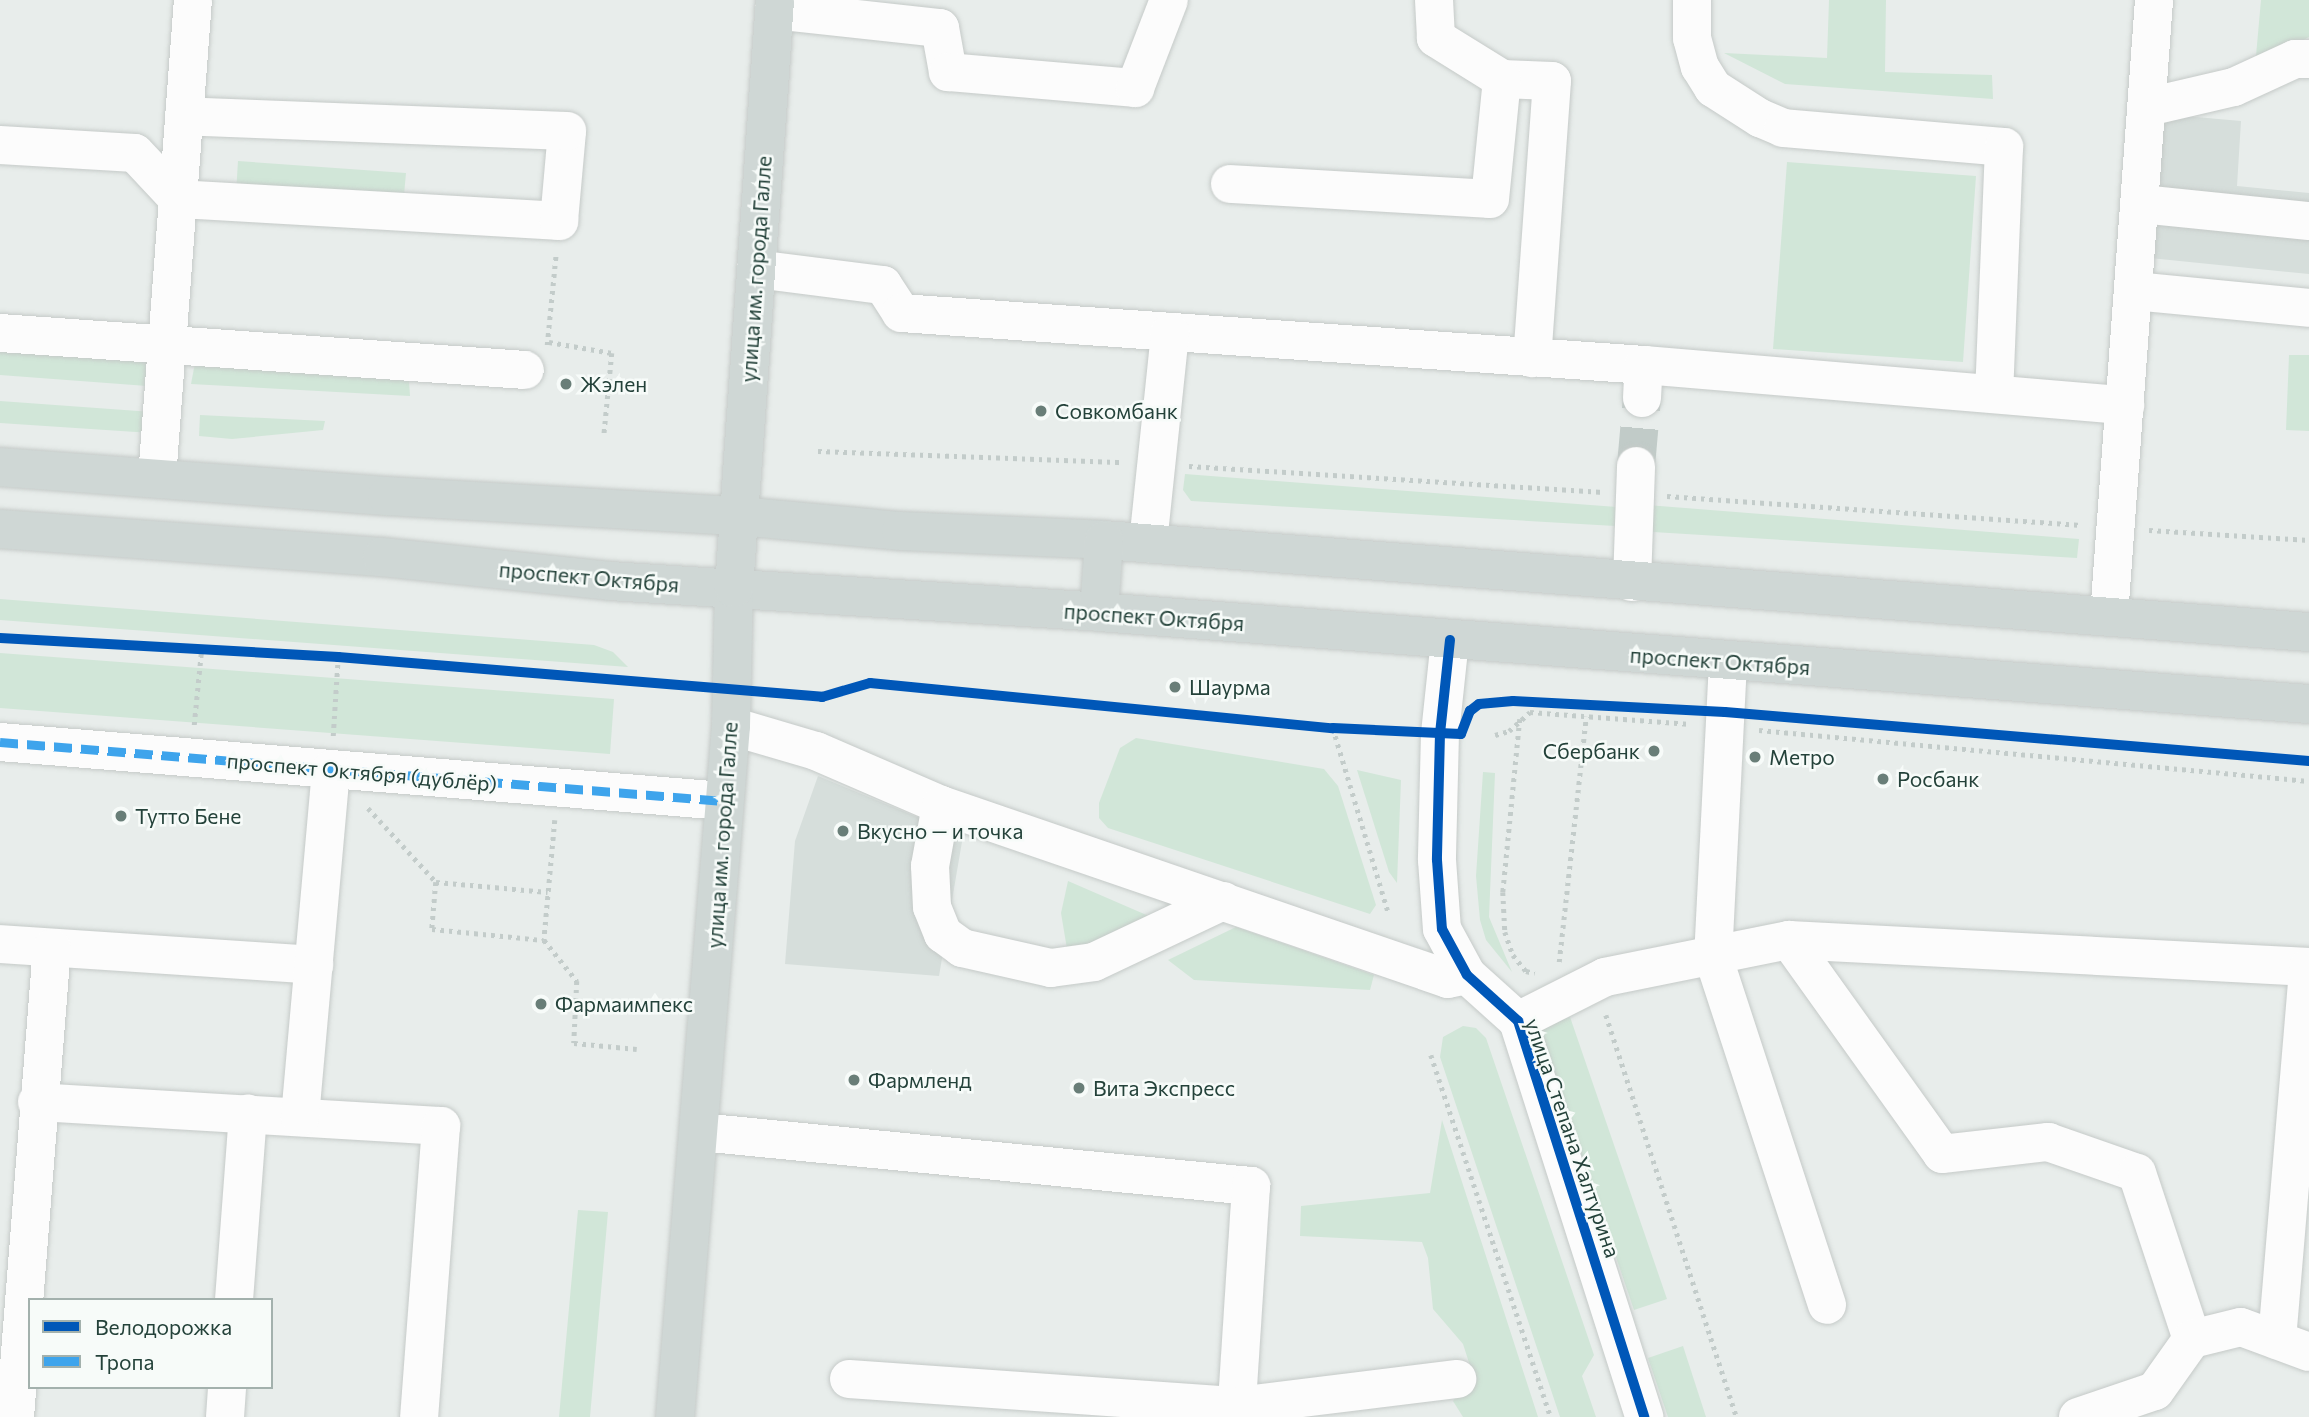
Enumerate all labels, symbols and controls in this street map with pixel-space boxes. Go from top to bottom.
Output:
street label: улица им. города Галле [736,155,776,383]
place label: Жэлен [580,371,647,397]
marker: Жэлен [558,376,574,392]
place label: Совкомбанк [1055,398,1178,424]
marker: Совкомбанк [1033,403,1049,419]
street label: проспект Октября [498,557,680,597]
street label: проспект Октября [1063,598,1245,636]
street label: проспект Октября [1629,642,1811,680]
place label: Шаурма [1189,674,1271,700]
marker: Шаурма [1167,679,1183,695]
street label: улица им. города Галле [702,721,742,949]
place label: Сбербанк [1543,738,1640,764]
marker: Сбербанк [1646,743,1662,759]
place label: Метро [1769,744,1835,770]
street label: проспект Октября (дублёр) [226,748,498,796]
marker: Метро [1747,749,1763,765]
place label: Росбанк [1897,766,1980,792]
marker: Росбанк [1875,771,1891,787]
place label: Тутто Бене [135,803,241,829]
marker: Тутто Бене [113,808,129,824]
place label: Вкусно — и точка [857,818,1023,844]
marker: Вкусно — и точка [835,823,851,839]
place label: Фармаимпекс [555,991,693,1017]
marker: Фармаимпекс [533,996,549,1012]
street label: улица Степана Халтурина [1520,1015,1626,1261]
place label: Фармленд [868,1067,971,1093]
marker: Фармленд [846,1072,862,1088]
place label: Вита Экспресс [1093,1075,1235,1101]
marker: Вита Экспресс [1071,1080,1087,1096]
legend [28,1298,273,1389]
text: Велодорожка [95,1314,232,1339]
text: Тропа [95,1349,154,1374]

